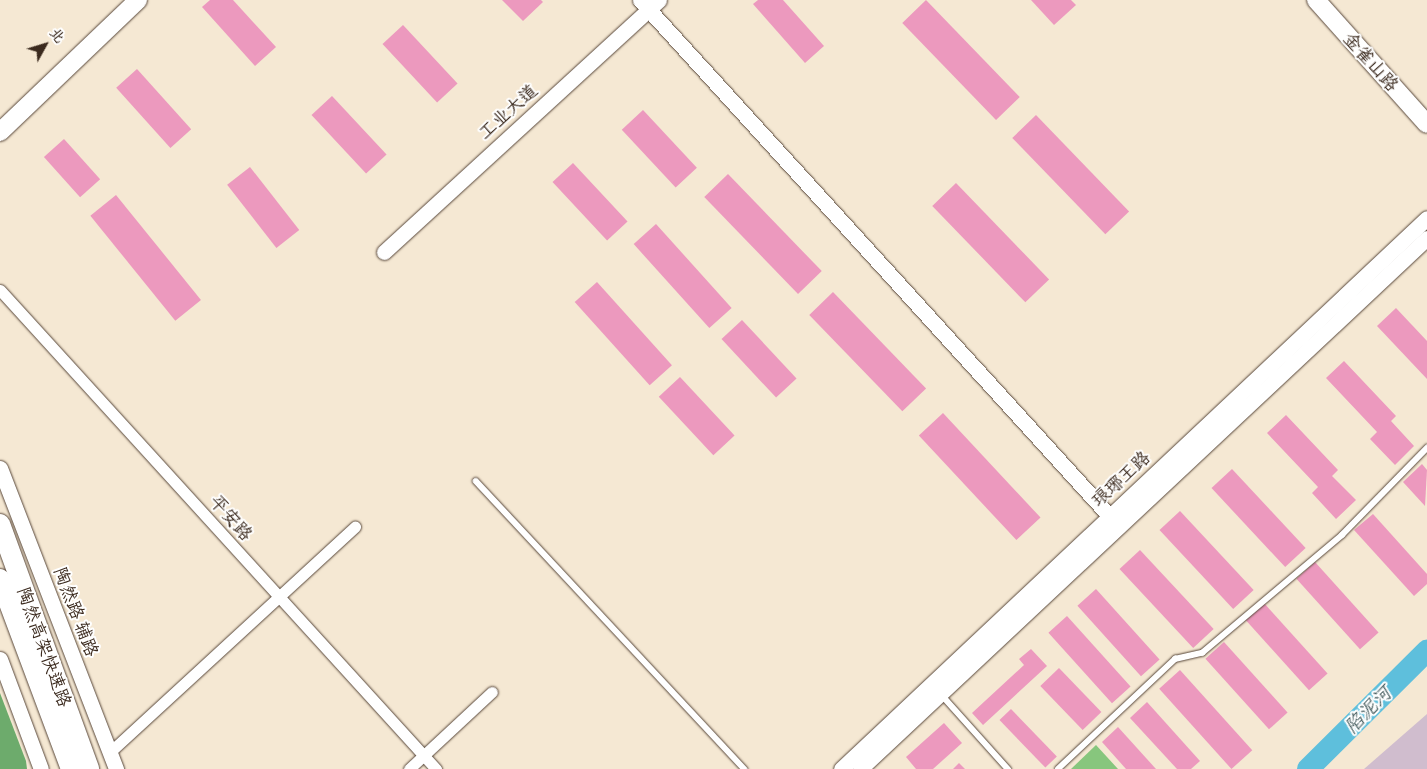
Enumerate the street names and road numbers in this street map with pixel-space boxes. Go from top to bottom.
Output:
street label: 金雀山路 [1339,28,1403,96]
street label: 工业大道 [474,80,542,144]
street label: 琅琊王路 [1087,447,1155,511]
street label: 平安路 [205,491,257,545]
street label: 陶然路 辅路 [49,564,103,660]
street label: 陶然高架快速路 [12,584,76,710]

